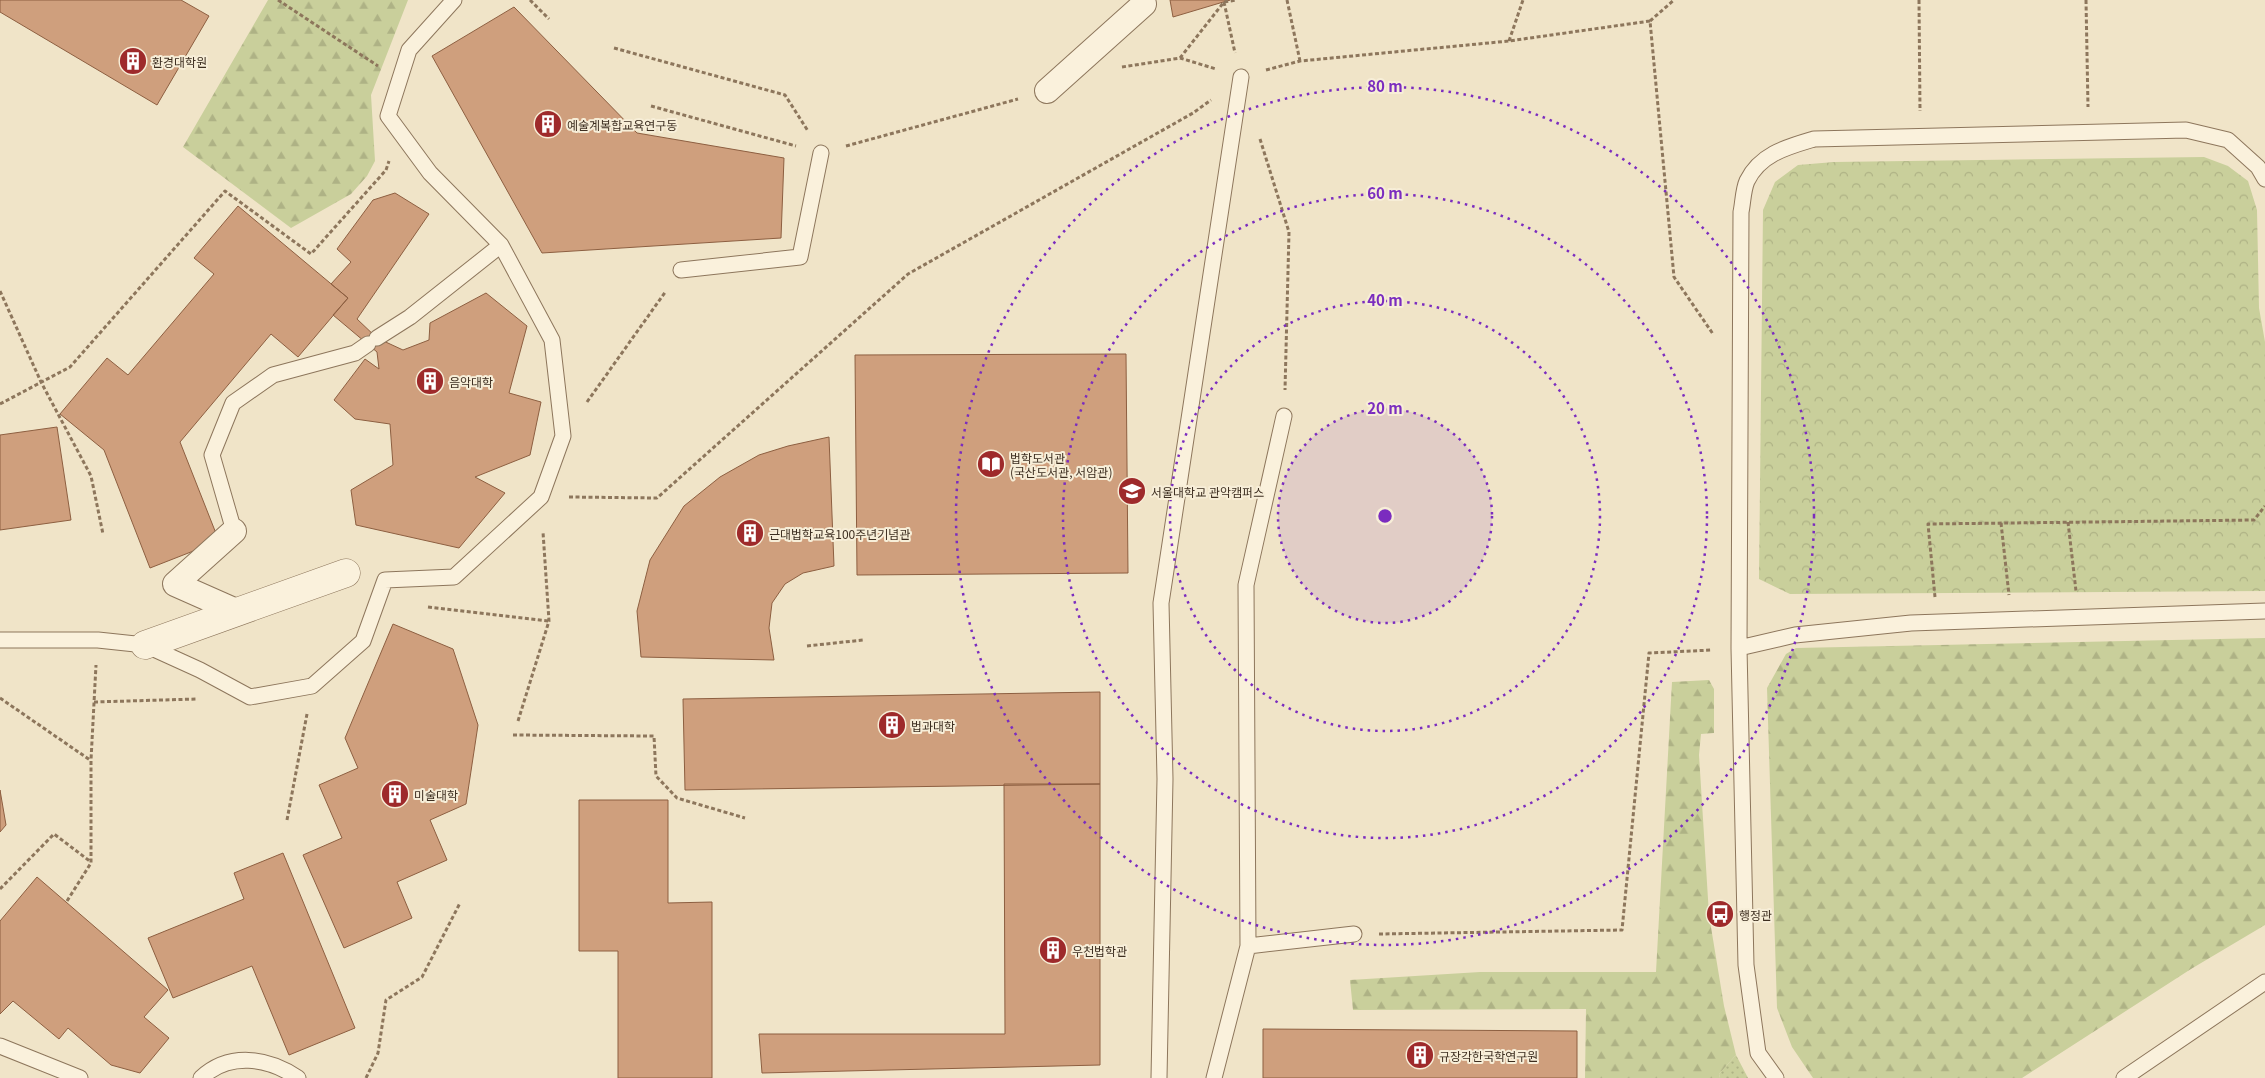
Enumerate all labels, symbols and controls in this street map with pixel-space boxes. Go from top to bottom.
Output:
building icon: 환경대학원 [118,46,148,76]
place label: 환경대학원 [152,53,207,70]
text: 80 m [1367,75,1403,96]
building icon: 예술계복합교육연구동 [533,109,563,139]
place label: 예술계복합교육연구동 [567,116,677,133]
text: 60 m [1367,182,1403,203]
text: 40 m [1367,289,1403,310]
building icon: 음악대학 [415,366,445,396]
place label: 음악대학 [449,373,493,390]
text: 20 m [1367,397,1403,418]
library icon: 법학도서관 (국산도서관, 서암관) [976,449,1006,479]
place label: 법학도서관 (국산도서관, 서암관) [1010,449,1112,480]
school or university icon: 서울대학교 관악캠퍼스 [1117,476,1147,506]
place label: 서울대학교 관악캠퍼스 [1151,483,1264,500]
centre of rings [1376,507,1394,525]
building icon: 근대법학교육100주년기념관 [735,518,765,548]
place label: 근대법학교육100주년기념관 [769,525,910,542]
building icon: 법과대학 [877,710,907,740]
place label: 법과대학 [911,717,955,734]
building icon: 미술대학 [380,779,410,809]
place label: 미술대학 [414,786,458,803]
bus stop icon: 행정관 [1705,899,1735,929]
place label: 행정관 [1739,906,1772,923]
building icon: 우천법학관 [1038,935,1068,965]
place label: 우천법학관 [1072,942,1127,959]
building icon: 규장각한국학연구원 [1405,1040,1435,1070]
place label: 규장각한국학연구원 [1439,1047,1538,1064]

